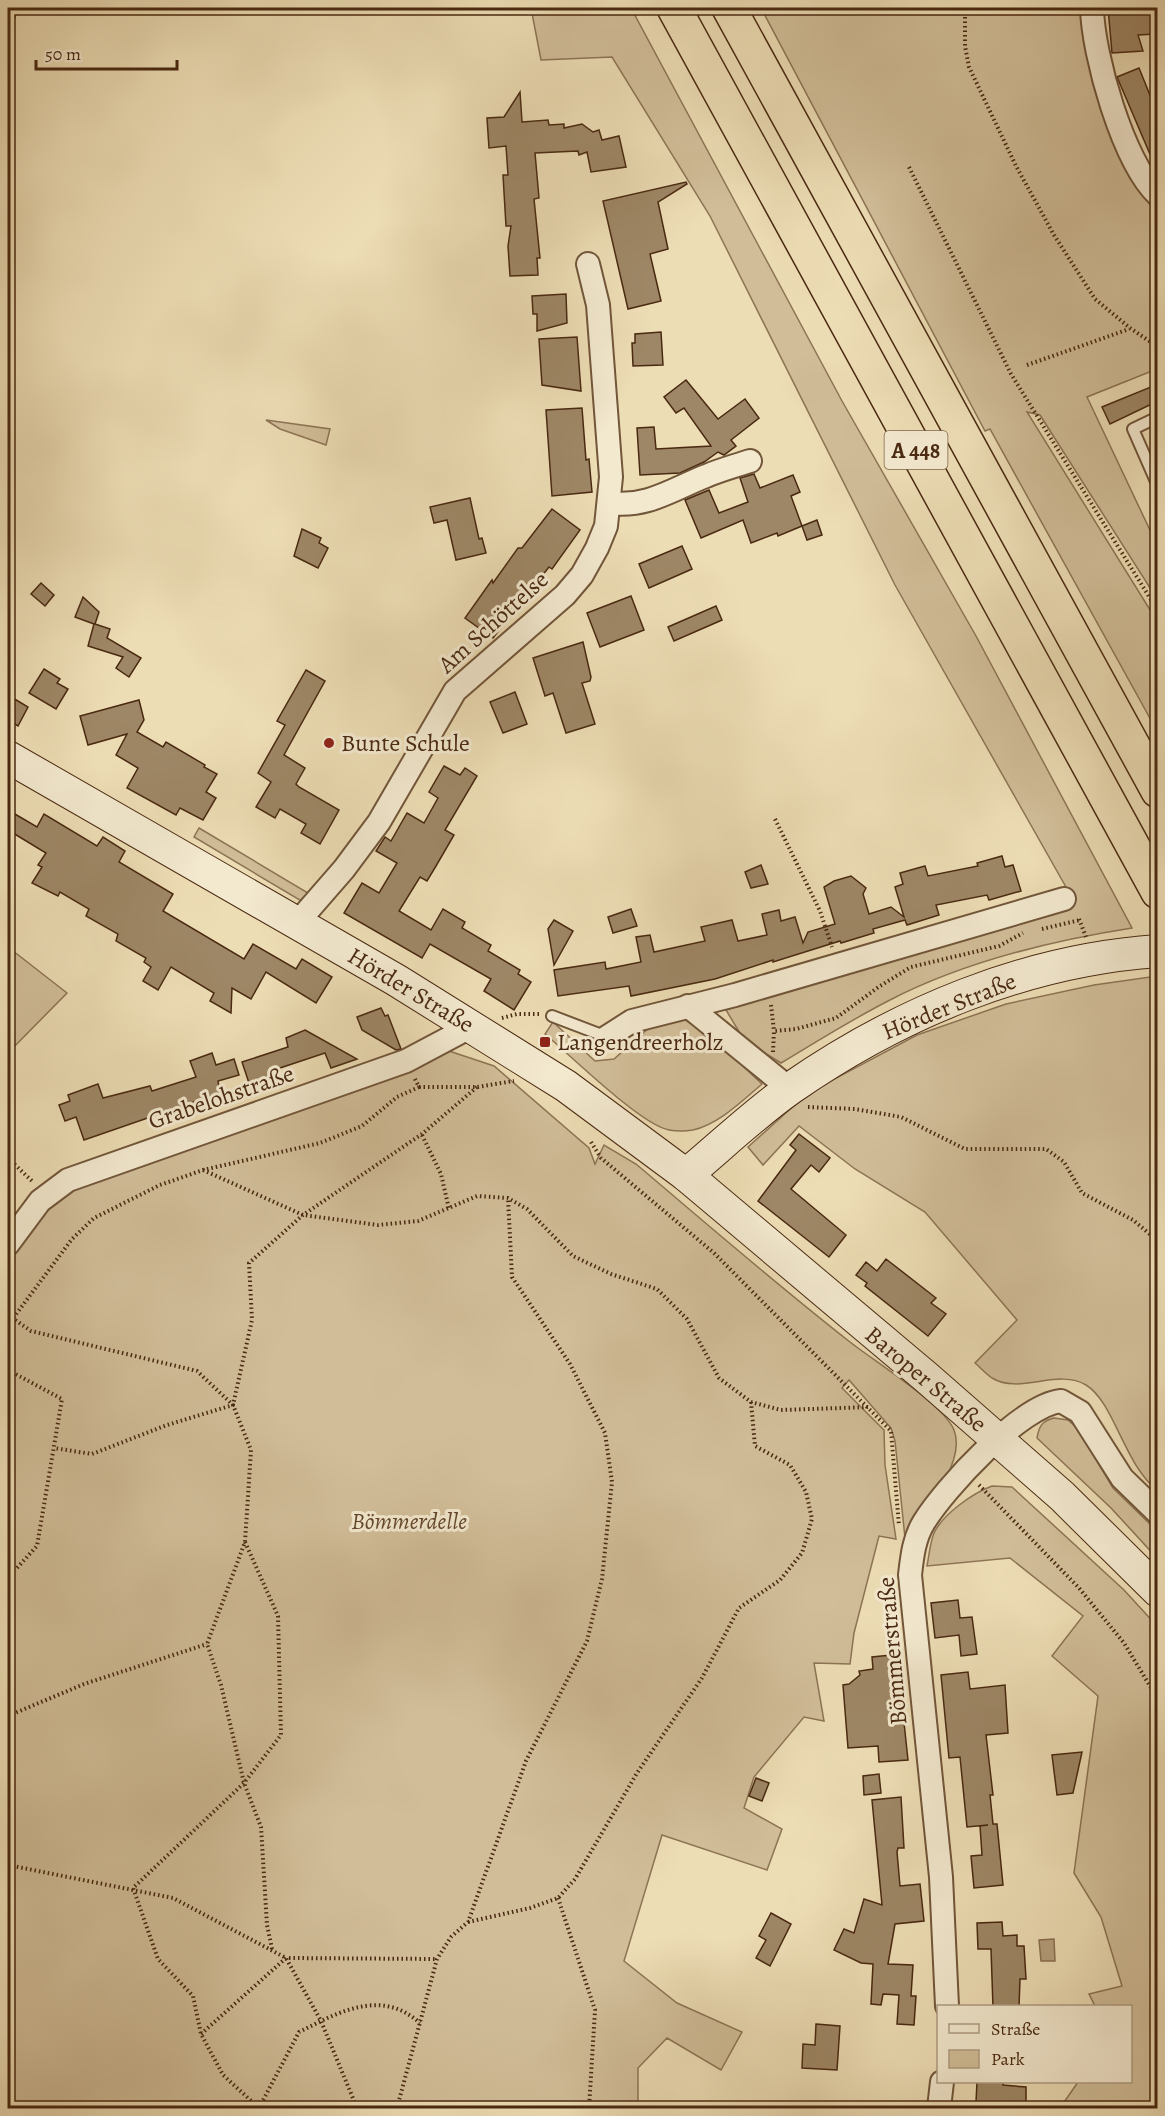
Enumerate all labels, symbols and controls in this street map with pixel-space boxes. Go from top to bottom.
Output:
scale bar [36,33,177,71]
text: 50 m [45,42,81,66]
road number: A 448 [884,431,948,469]
street label: Am Schöttelse [430,564,555,681]
place label: Bunte Schule [341,727,470,759]
marker: Bunte Schule [322,736,336,750]
street label: Hörder Straße [342,940,480,1040]
street label: Hörder Straße [877,965,1021,1047]
place label: Langendreerholz [557,1026,724,1058]
marker: Langendreerholz [538,1035,552,1049]
street label: Grabelohstraße [144,1057,298,1137]
street label: Baroper Straße [858,1319,994,1439]
park label: Bömmerdelle [351,1505,467,1537]
street label: Bömmerstraße [870,1576,914,1726]
legend [937,2005,1132,2083]
text: Straße [991,2017,1040,2041]
text: Park [991,2047,1025,2071]

